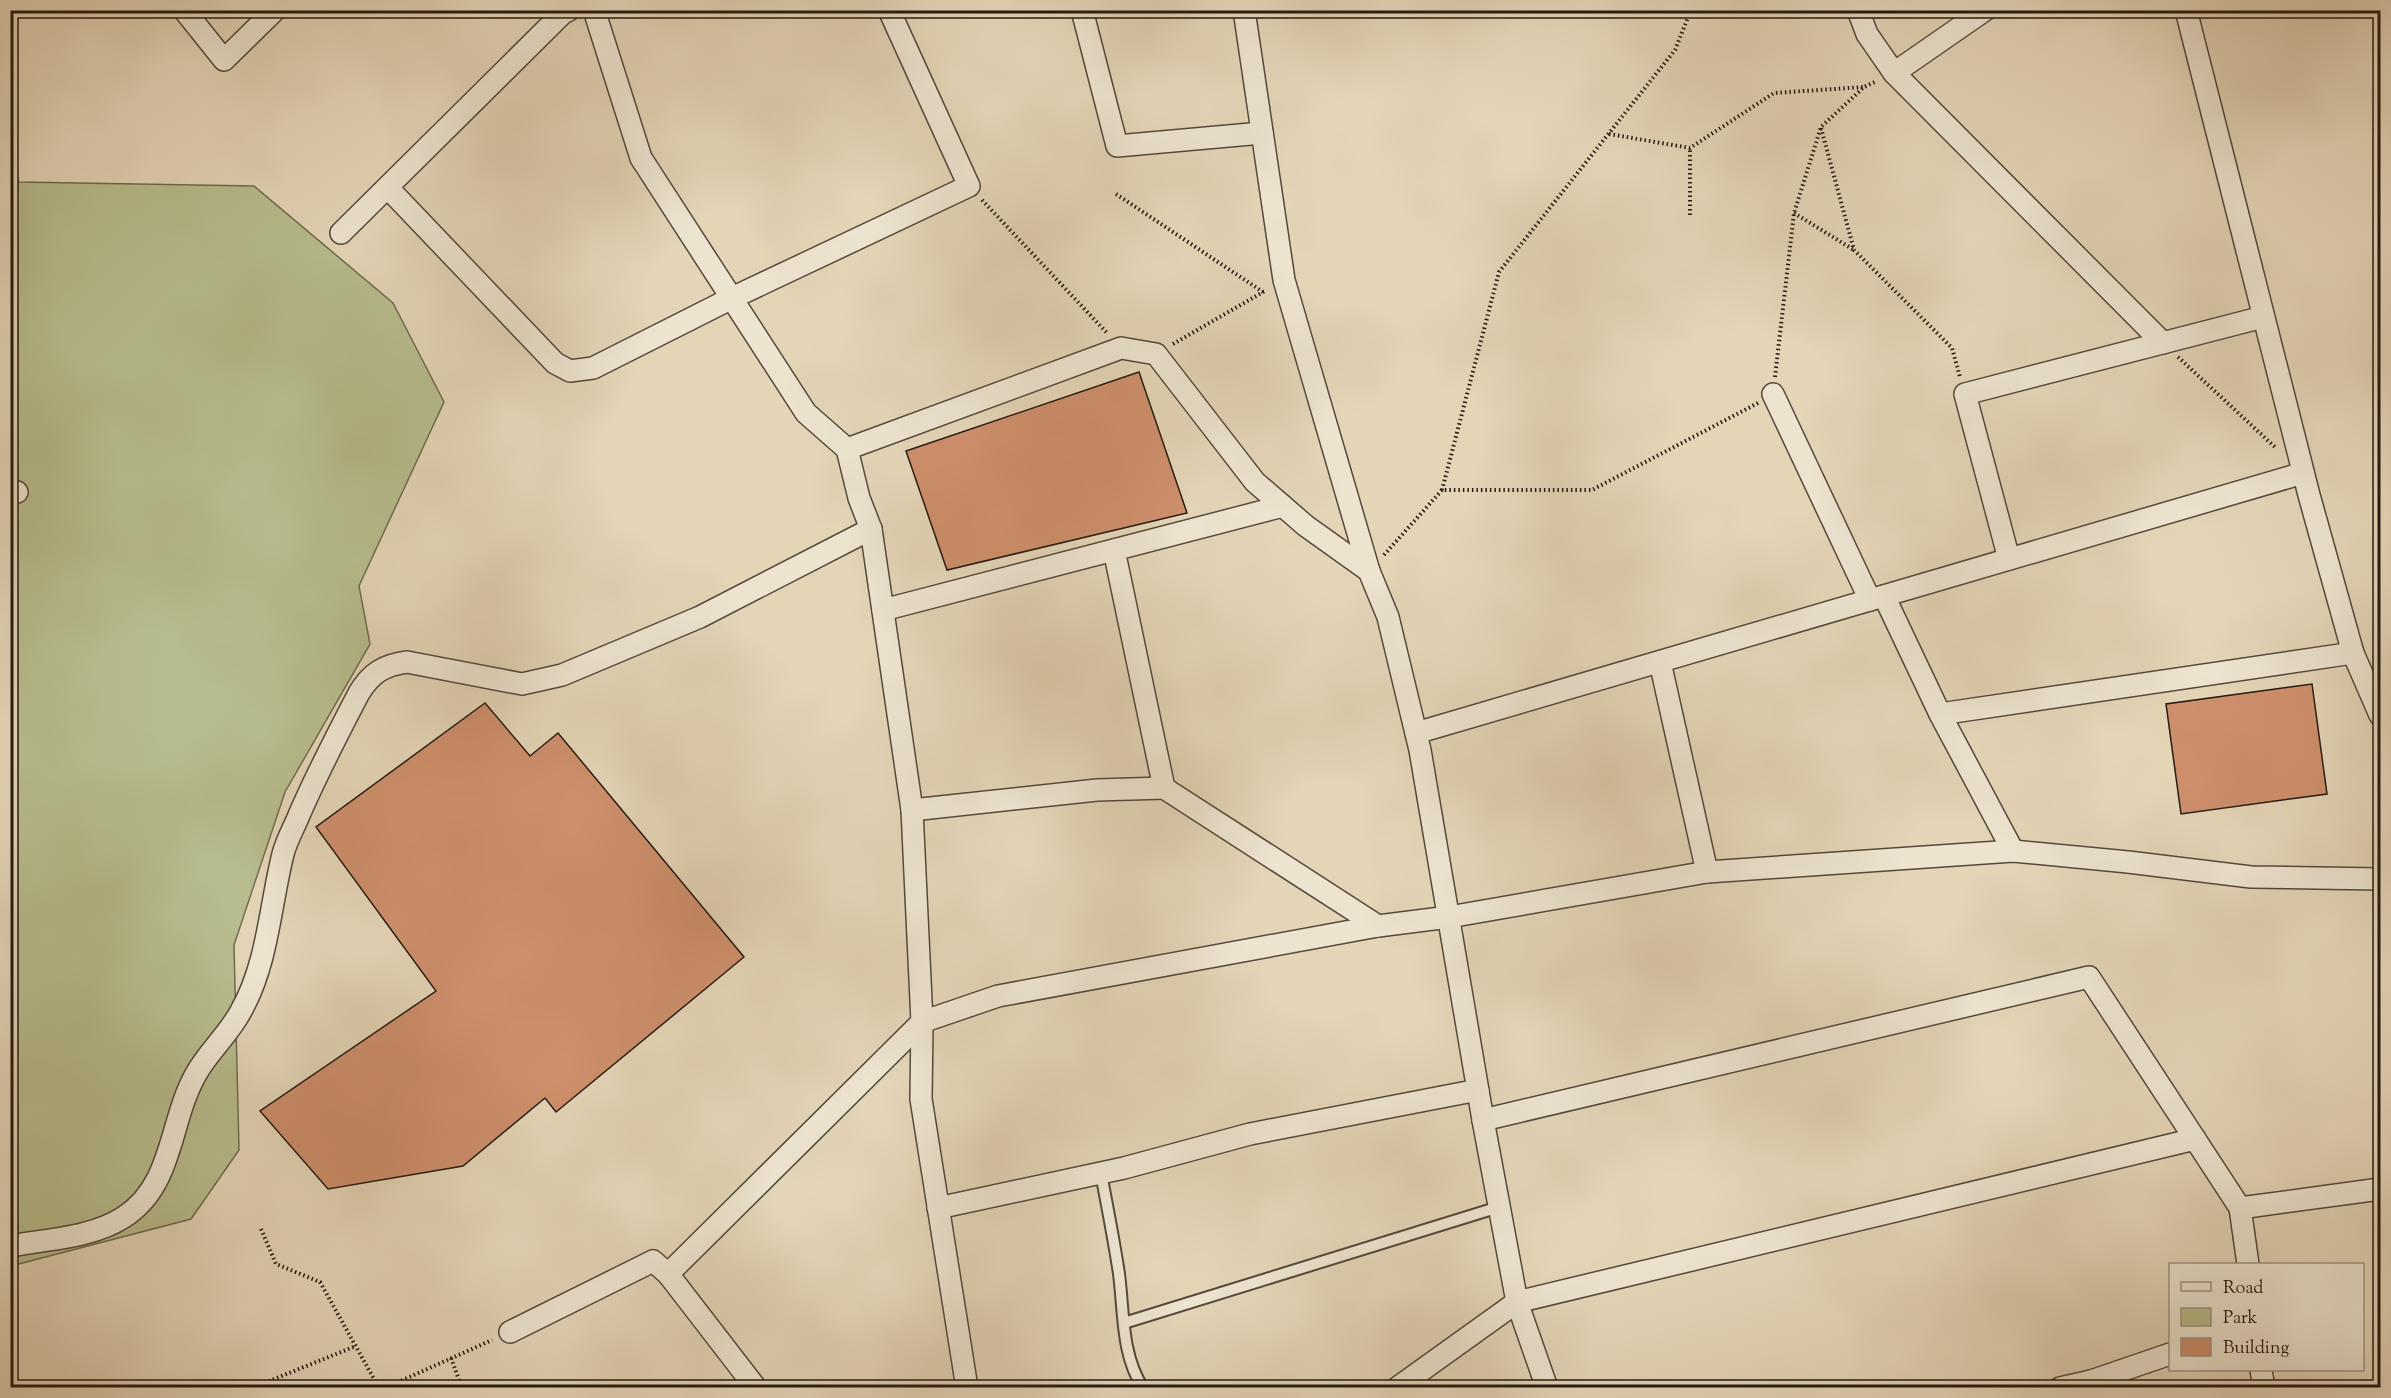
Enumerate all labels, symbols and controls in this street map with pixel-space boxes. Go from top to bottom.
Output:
legend [2169,1263,2364,1371]
text: Road [2223,1276,2263,1302]
text: Park [2223,1306,2258,1332]
text: Building [2223,1336,2289,1362]

